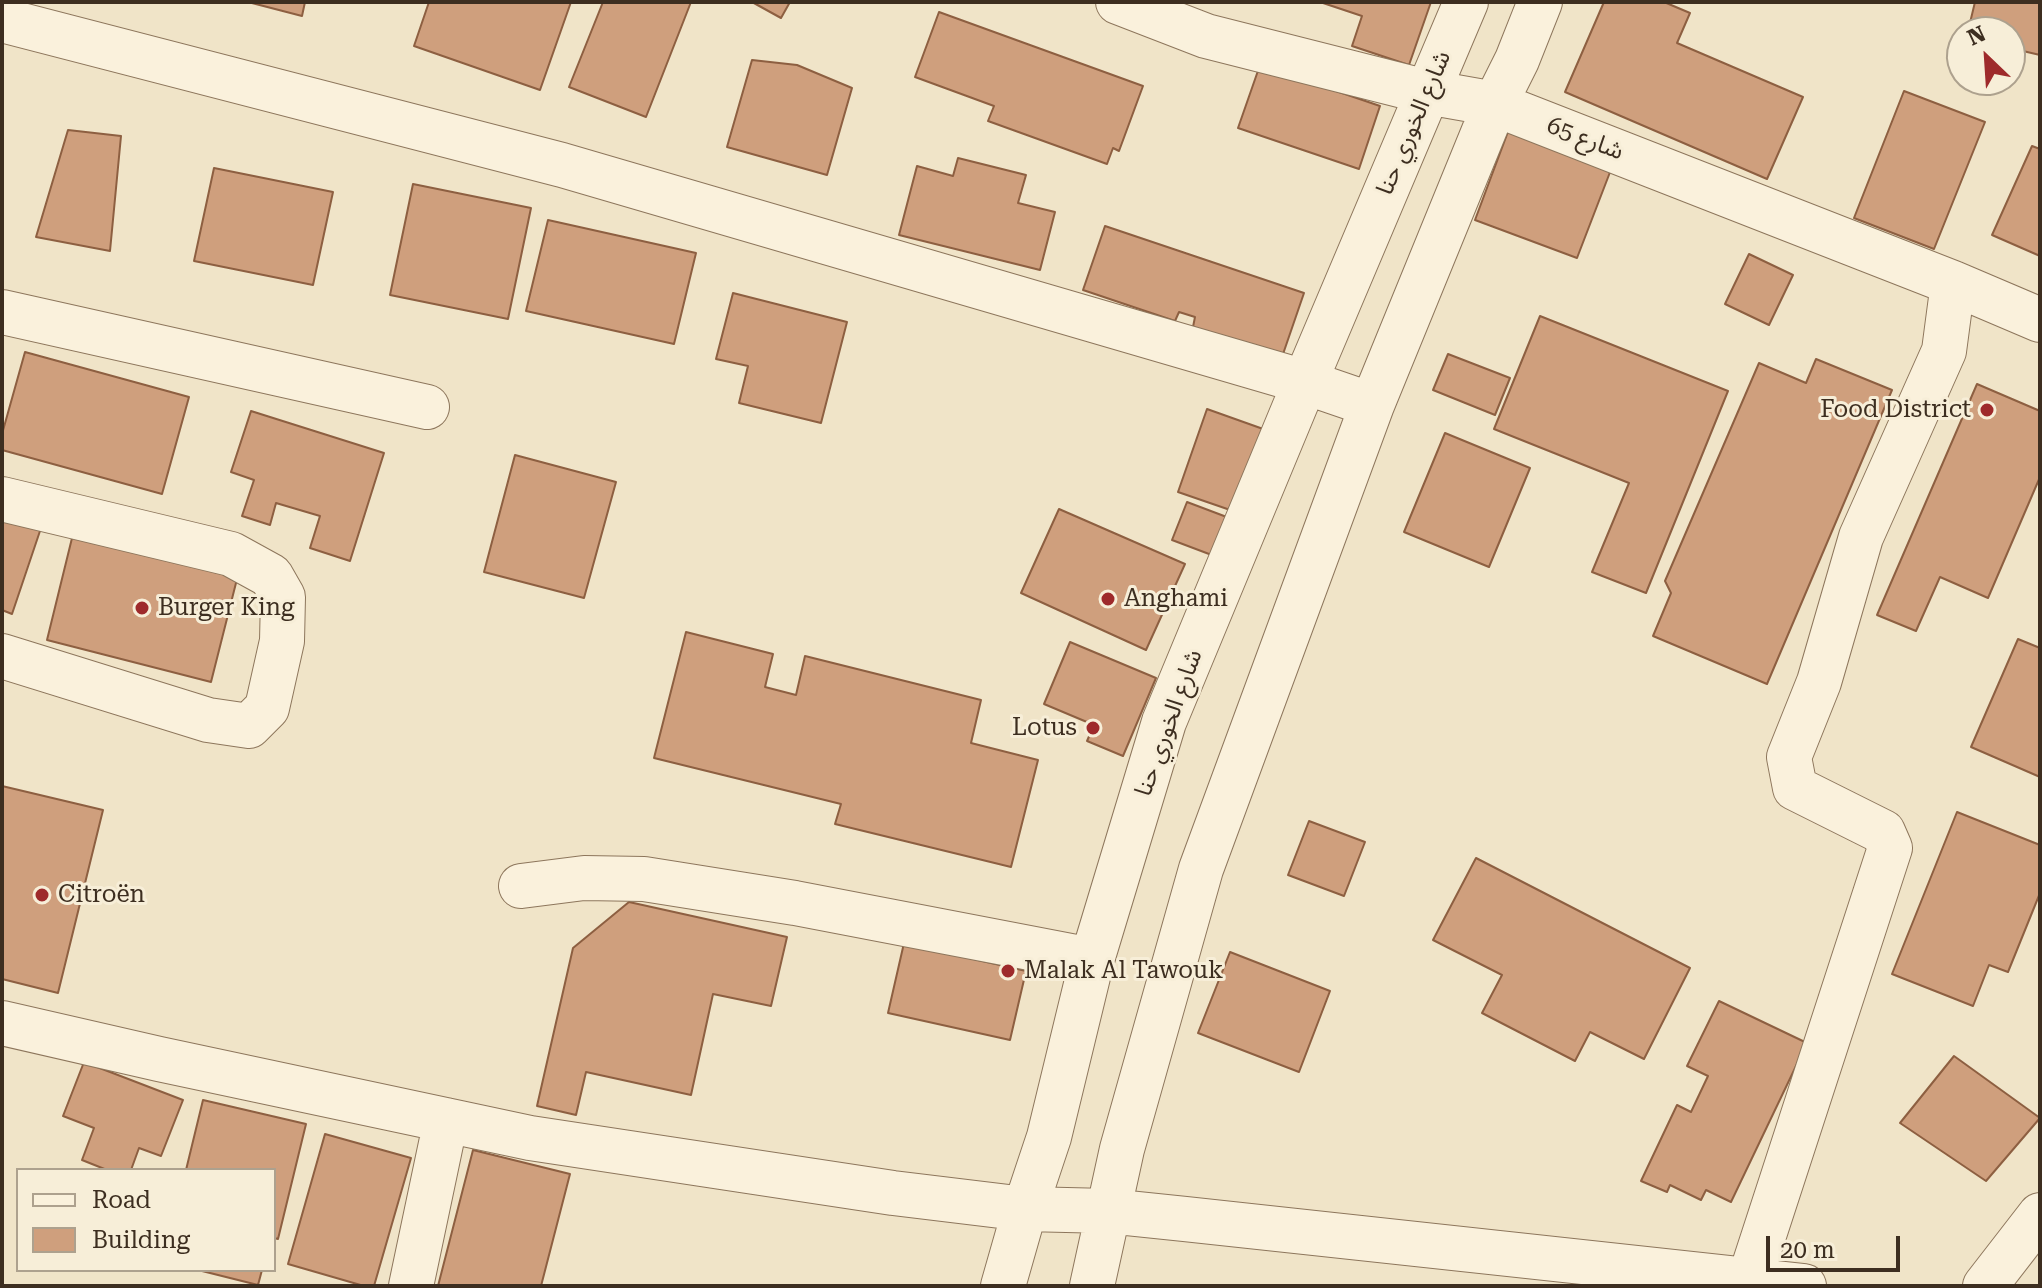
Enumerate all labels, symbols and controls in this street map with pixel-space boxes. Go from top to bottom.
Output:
north arrow [1946,16,2026,96]
text: N [1964,21,1989,51]
street label: شارع الخوري حنا [1371,47,1457,199]
street label: شارع 65 [1543,111,1627,167]
place label: Food District [1820,396,1971,424]
marker: Food District [1978,401,1996,419]
place label: Anghami [1124,585,1228,613]
marker: Anghami [1099,590,1117,608]
place label: Burger King [158,594,295,622]
marker: Burger King [133,599,151,617]
street label: شارع الخوري حنا [1129,646,1209,800]
place label: Lotus [1012,714,1077,742]
marker: Lotus [1084,719,1102,737]
place label: Citroën [58,881,145,909]
marker: Citroën [33,886,51,904]
place label: Malak Al Tawouk [1024,957,1223,985]
marker: Malak Al Tawouk [999,962,1017,980]
legend [16,1168,276,1272]
text: Road [92,1186,151,1214]
scale bar [1770,1220,1904,1270]
text: Building [92,1226,190,1254]
text: 20 m [1780,1236,1835,1264]

